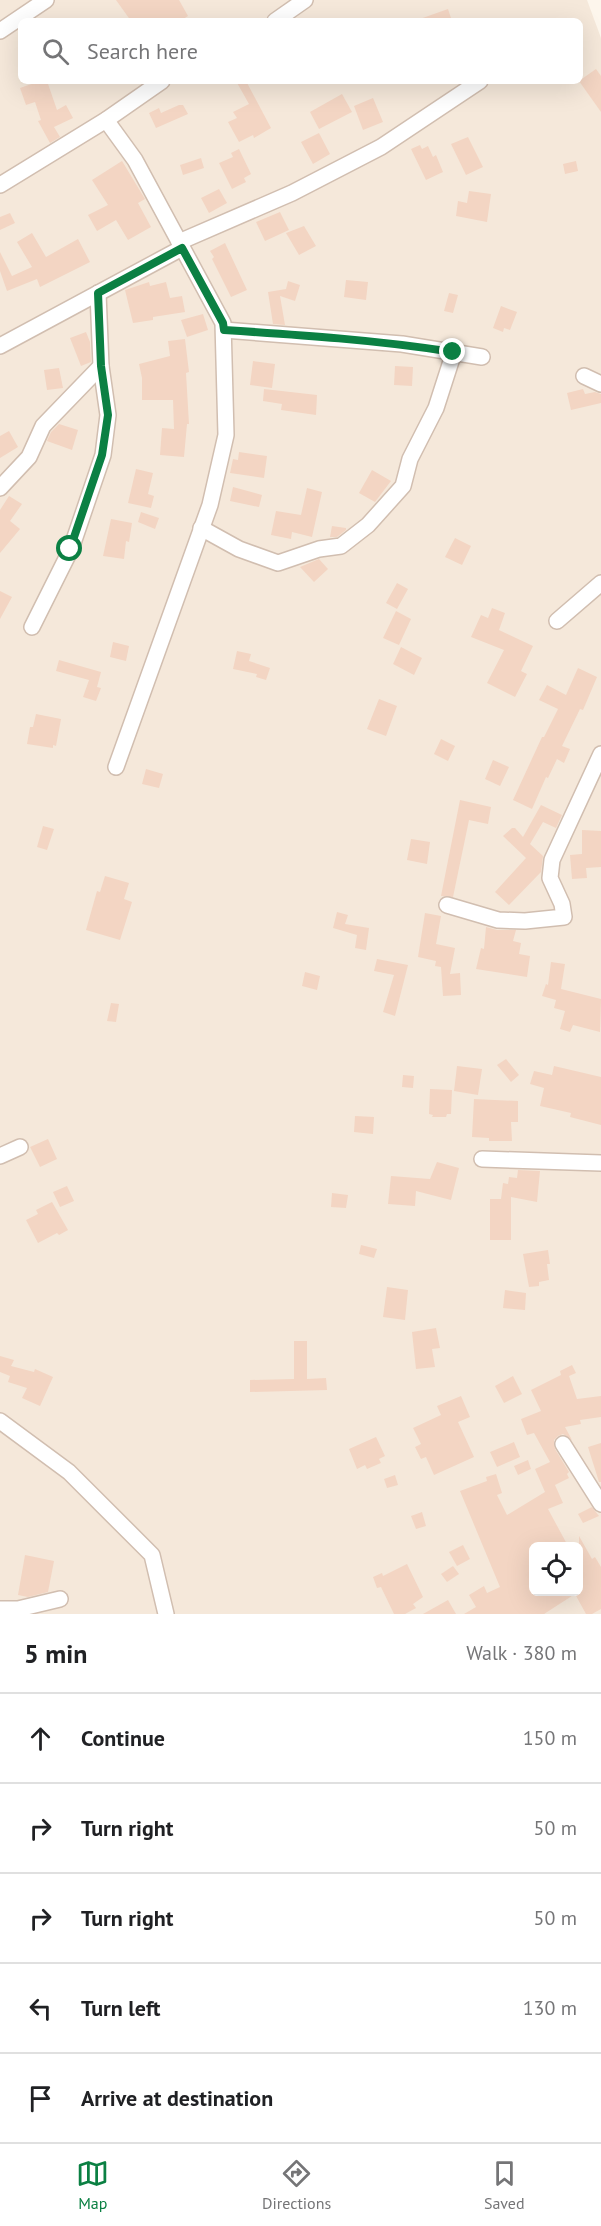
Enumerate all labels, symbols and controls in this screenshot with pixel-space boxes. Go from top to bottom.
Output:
search box [18,18,583,84]
icon: search [39,35,72,68]
text: Search here [87,37,198,65]
route end [439,338,465,364]
route start [56,535,82,561]
map controls [529,1542,583,1596]
button: locate [529,1542,583,1596]
text: 5 min [24,1637,87,1670]
text: Walk · 380 m [466,1640,577,1666]
icon: ahead [24,1722,57,1755]
text: Continue [81,1724,165,1752]
text: 150 m [523,1725,577,1751]
icon: right [24,1812,57,1845]
text: Turn right [81,1814,173,1842]
text: 50 m [534,1815,577,1841]
icon: right [24,1902,57,1935]
text: Turn right [81,1904,173,1932]
text: 50 m [534,1905,577,1931]
icon: left [24,1992,57,2025]
text: Turn left [81,1994,161,2022]
text: 130 m [523,1995,577,2021]
icon: arrive [24,2082,57,2115]
text: Arrive at destination [81,2084,273,2112]
tab: Map [76,2157,109,2213]
tab: Directions [262,2157,331,2213]
tab: Saved [484,2157,525,2213]

